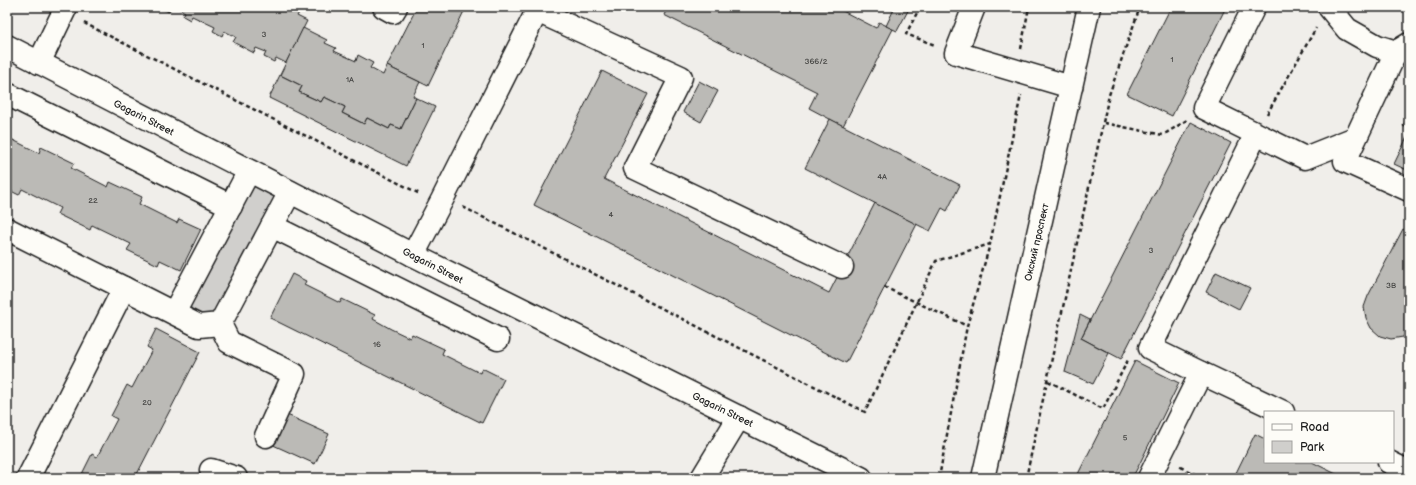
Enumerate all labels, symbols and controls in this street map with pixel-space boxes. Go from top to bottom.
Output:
house number: 3 [262,30,267,39]
house number: 1 [421,41,425,50]
house number: 1 [1170,55,1174,64]
house number: 366/2 [804,57,828,66]
house number: 1А [346,75,354,84]
street label: Gagarin Street [111,98,176,138]
house number: 4А [877,172,887,181]
house number: 22 [88,196,98,205]
street label: Окский проспект [1022,202,1052,282]
house number: 4 [609,210,614,219]
street label: Gagarin Street [400,246,465,286]
house number: 3 [1149,246,1154,255]
house number: 3В [1386,281,1396,290]
house number: 16 [373,340,381,349]
street label: Gagarin Street [690,390,755,430]
house number: 20 [142,398,152,407]
legend [1264,411,1394,463]
text: Road [1300,420,1329,435]
house number: 5 [1123,433,1128,442]
text: Park [1300,440,1324,455]

